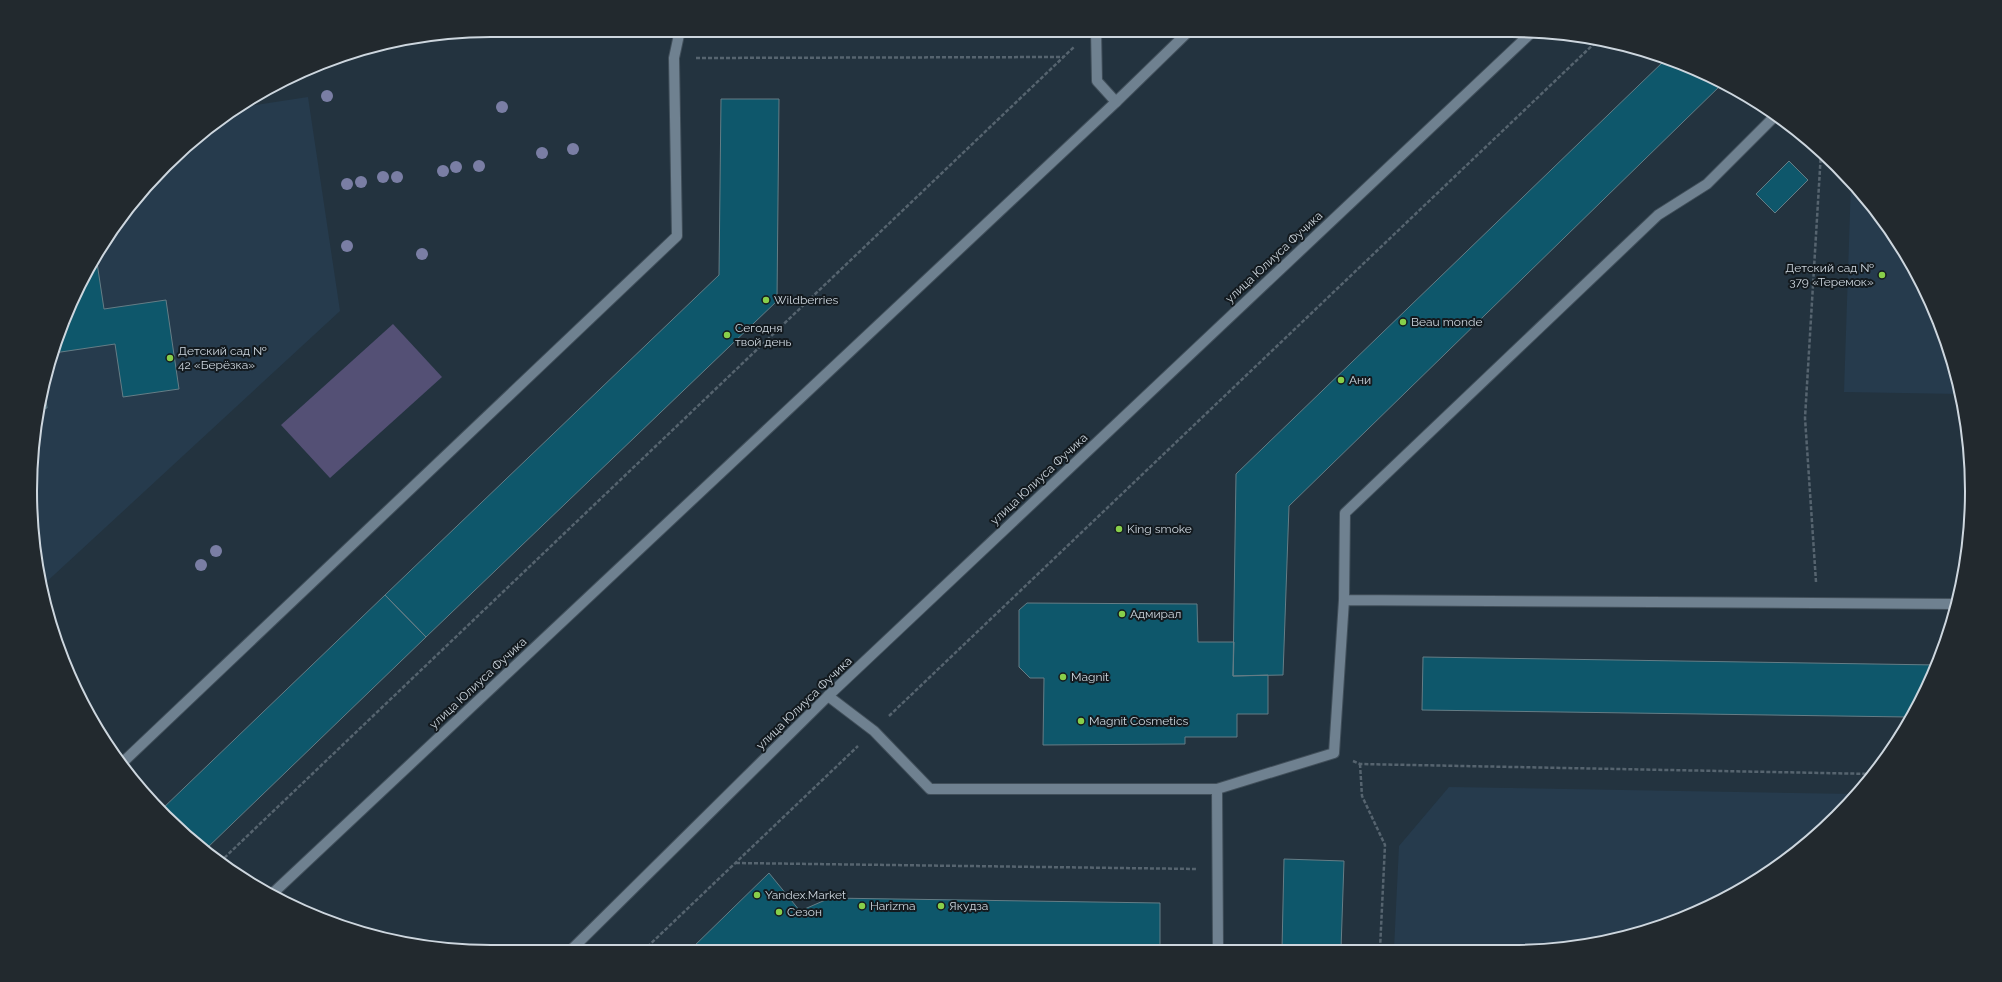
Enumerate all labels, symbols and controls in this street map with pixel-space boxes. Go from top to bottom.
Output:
street label: улица Юлиуса Фучика [1223,208,1325,306]
place label: Детский сад № 379 «Теремок» [1785,261,1874,289]
marker: Детский сад № 379 «Теремок» [1877,270,1887,280]
place label: Wildberries [774,293,838,307]
marker: Wildberries [761,295,771,305]
place label: Beau monde [1411,315,1482,329]
marker: Beau monde [1398,317,1408,327]
place label: Сегодня твой день [735,321,791,349]
marker: Сегодня твой день [722,330,732,340]
place label: Детский сад № 42 «Берёзка» [178,344,267,372]
marker: Детский сад № 42 «Берёзка» [165,353,175,363]
place label: Ани [1349,373,1371,387]
marker: Ани [1336,375,1346,385]
street label: улица Юлиуса Фучика [988,430,1090,528]
place label: King smoke [1127,522,1192,536]
marker: King smoke [1114,524,1124,534]
place label: Адмирал [1130,607,1181,621]
marker: Адмирал [1117,609,1127,619]
street label: улица Юлиуса Фучика [427,634,529,732]
street label: улица Юлиуса Фучика [753,654,855,752]
place label: Magnit [1071,670,1109,684]
marker: Magnit [1058,672,1068,682]
place label: Magnit Cosmetics [1089,714,1189,728]
marker: Magnit Cosmetics [1076,716,1086,726]
place label: Yandex.Market [765,888,846,902]
marker: Yandex.Market [752,890,762,900]
place label: Harizma [870,899,916,913]
place label: Якудза [949,899,988,913]
marker: Harizma [857,901,867,911]
marker: Якудза [936,901,946,911]
place label: Сезон [787,905,822,919]
marker: Сезон [774,907,784,917]

